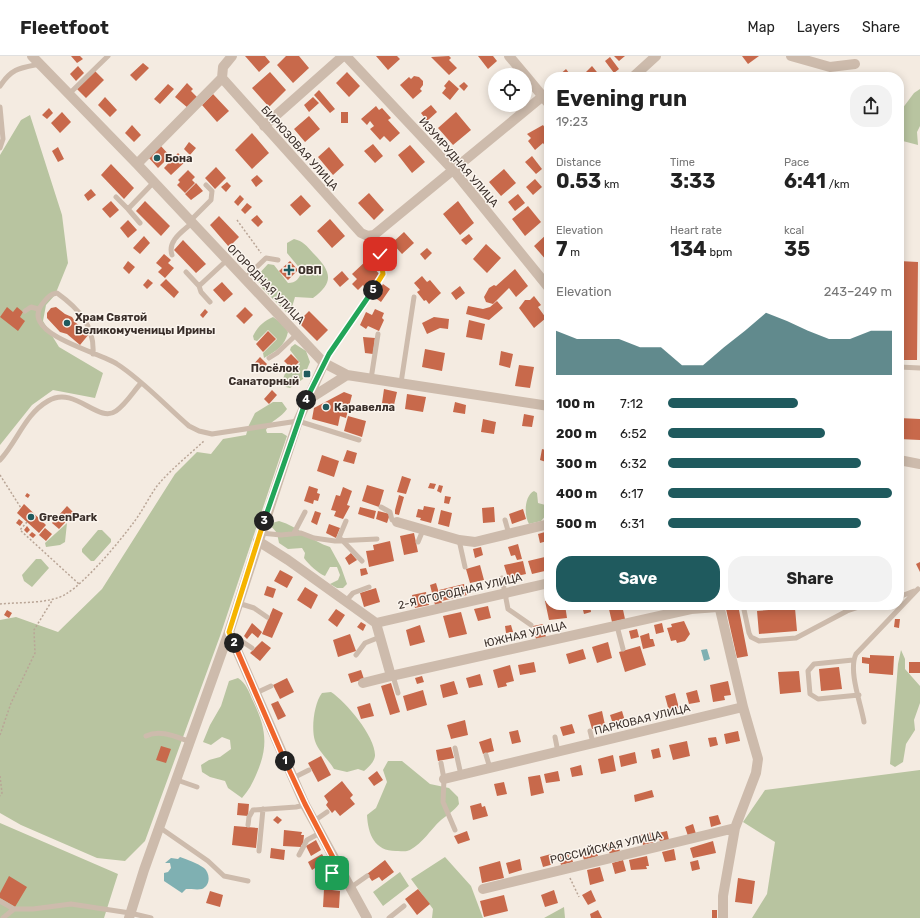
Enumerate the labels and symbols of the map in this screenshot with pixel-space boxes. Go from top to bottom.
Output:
street label: БИРЮЗОВАЯ УЛИЦА [258,103,341,194]
street label: ИЗУМРУДНАЯ УЛИЦА [416,115,501,210]
place label: Бона [165,152,192,165]
marker: Бона [152,153,162,163]
pin [363,237,397,271]
street label: ОГОРОДНАЯ УЛИЦА [224,242,307,327]
marker: ОВП [283,264,295,276]
place label: ОВП [298,264,322,277]
pin: 5 [363,280,383,300]
place label: Храм Святой Великомученицы Ирины [75,311,215,337]
marker: Храм Святой Великомученицы Ирины [62,318,72,328]
place label: Посёлок Санаторный [229,362,299,388]
marker: Посёлок Санаторный [302,369,312,379]
pin: 4 [296,390,316,410]
place label: Каравелла [334,401,395,414]
marker: Каравелла [321,402,331,412]
place label: GreenPark [39,511,98,524]
pin: 3 [254,511,274,531]
marker: GreenPark [26,512,36,522]
street label: 2-Я ОГОРОДНАЯ УЛИЦА [397,571,524,612]
street label: ЮЖНАЯ УЛИЦА [483,619,568,650]
pin: 2 [224,633,244,653]
street label: ПАРКОВАЯ УЛИЦА [593,701,692,738]
pin: 1 [275,751,295,771]
street label: РОССИЙСКАЯ УЛИЦА [549,828,664,867]
pin [315,856,349,890]

